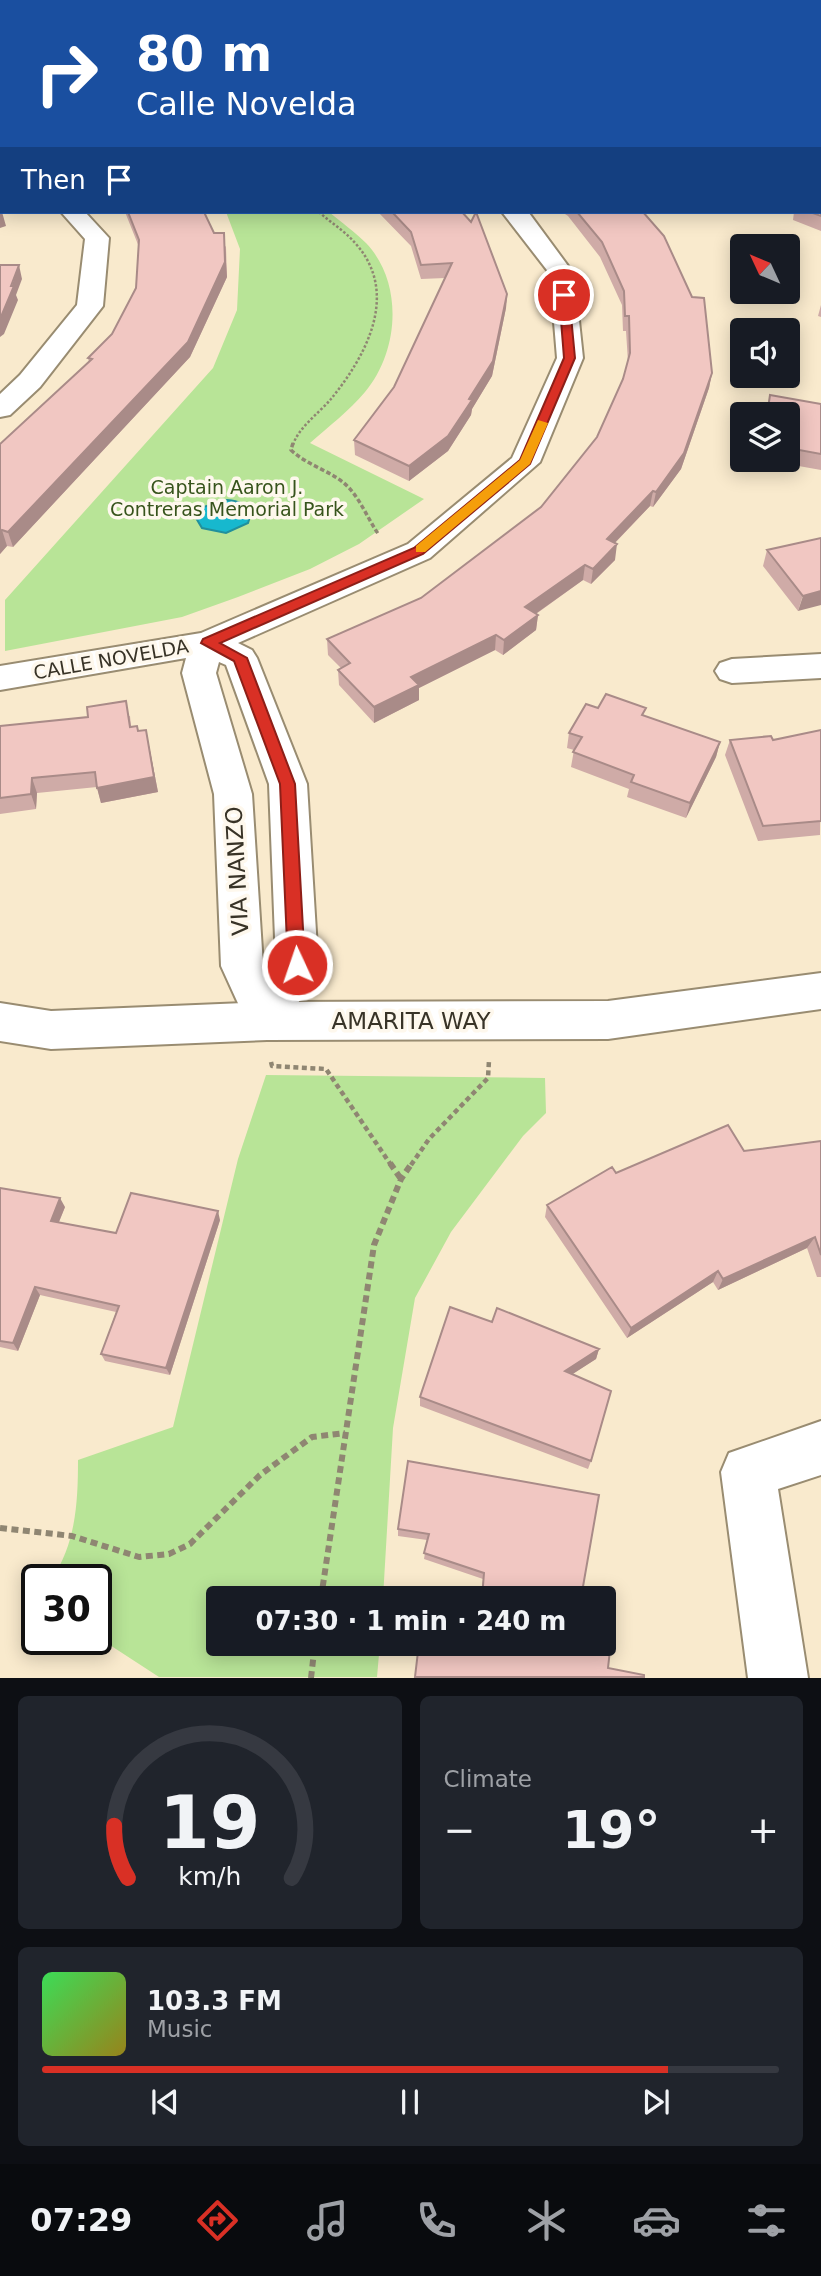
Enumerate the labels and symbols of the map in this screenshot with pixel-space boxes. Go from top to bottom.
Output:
north arrow [730,234,800,304]
pin [534,265,594,325]
park label: Captain Aaron J. Contreras Memorial Park [110,476,344,520]
street label: CALLE NOVELDA [32,635,190,683]
street label: VIA NANZO [221,806,253,936]
position arrow [260,928,334,1002]
street label: AMARITA WAY [332,1008,491,1034]
speed limit sign: 30 [21,1564,112,1655]

